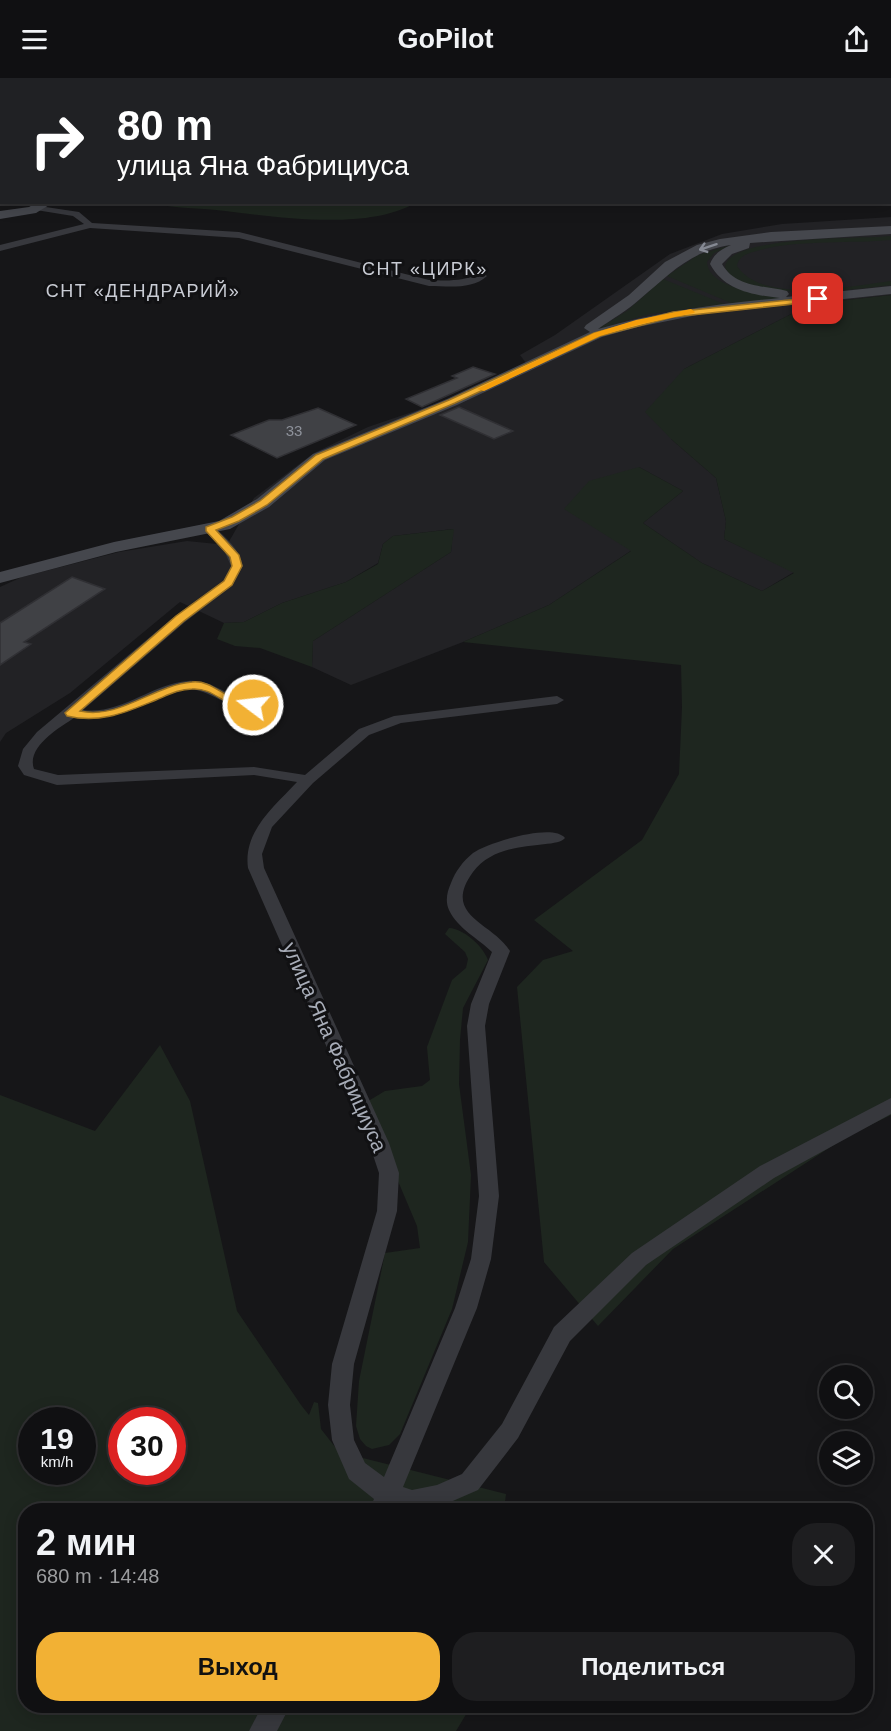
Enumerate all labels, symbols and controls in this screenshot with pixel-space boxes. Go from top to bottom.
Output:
icon: menu [18,23,51,56]
icon: share [840,23,873,56]
text: GoPilot [398,24,494,54]
icon: right [18,102,96,180]
text: 80 m [117,102,213,149]
text: улица Яна Фабрициуса [117,151,409,181]
one-way arrow [699,242,718,253]
district label: СНТ «ЦИРК» [362,259,488,279]
pin [792,273,843,324]
district label: СНТ «ДЕНДРАРИЙ» [46,280,240,301]
icon: arrive [801,282,834,315]
house number: 33 [286,422,302,439]
position arrow [221,673,285,737]
street label: улица Яна Фабрициуса [278,939,392,1156]
map controls [819,1365,873,1485]
button: search [819,1365,873,1419]
speed limit sign: 30 [108,1407,186,1485]
text: 19 [40,1422,74,1455]
button: layers [819,1431,873,1485]
text: km/h [41,1453,73,1470]
text: 2 мин [36,1522,137,1563]
button: close [792,1523,855,1586]
text: 680 m · 14:48 [36,1565,159,1587]
button: Выход [36,1632,440,1701]
button: Поделиться [452,1632,855,1701]

